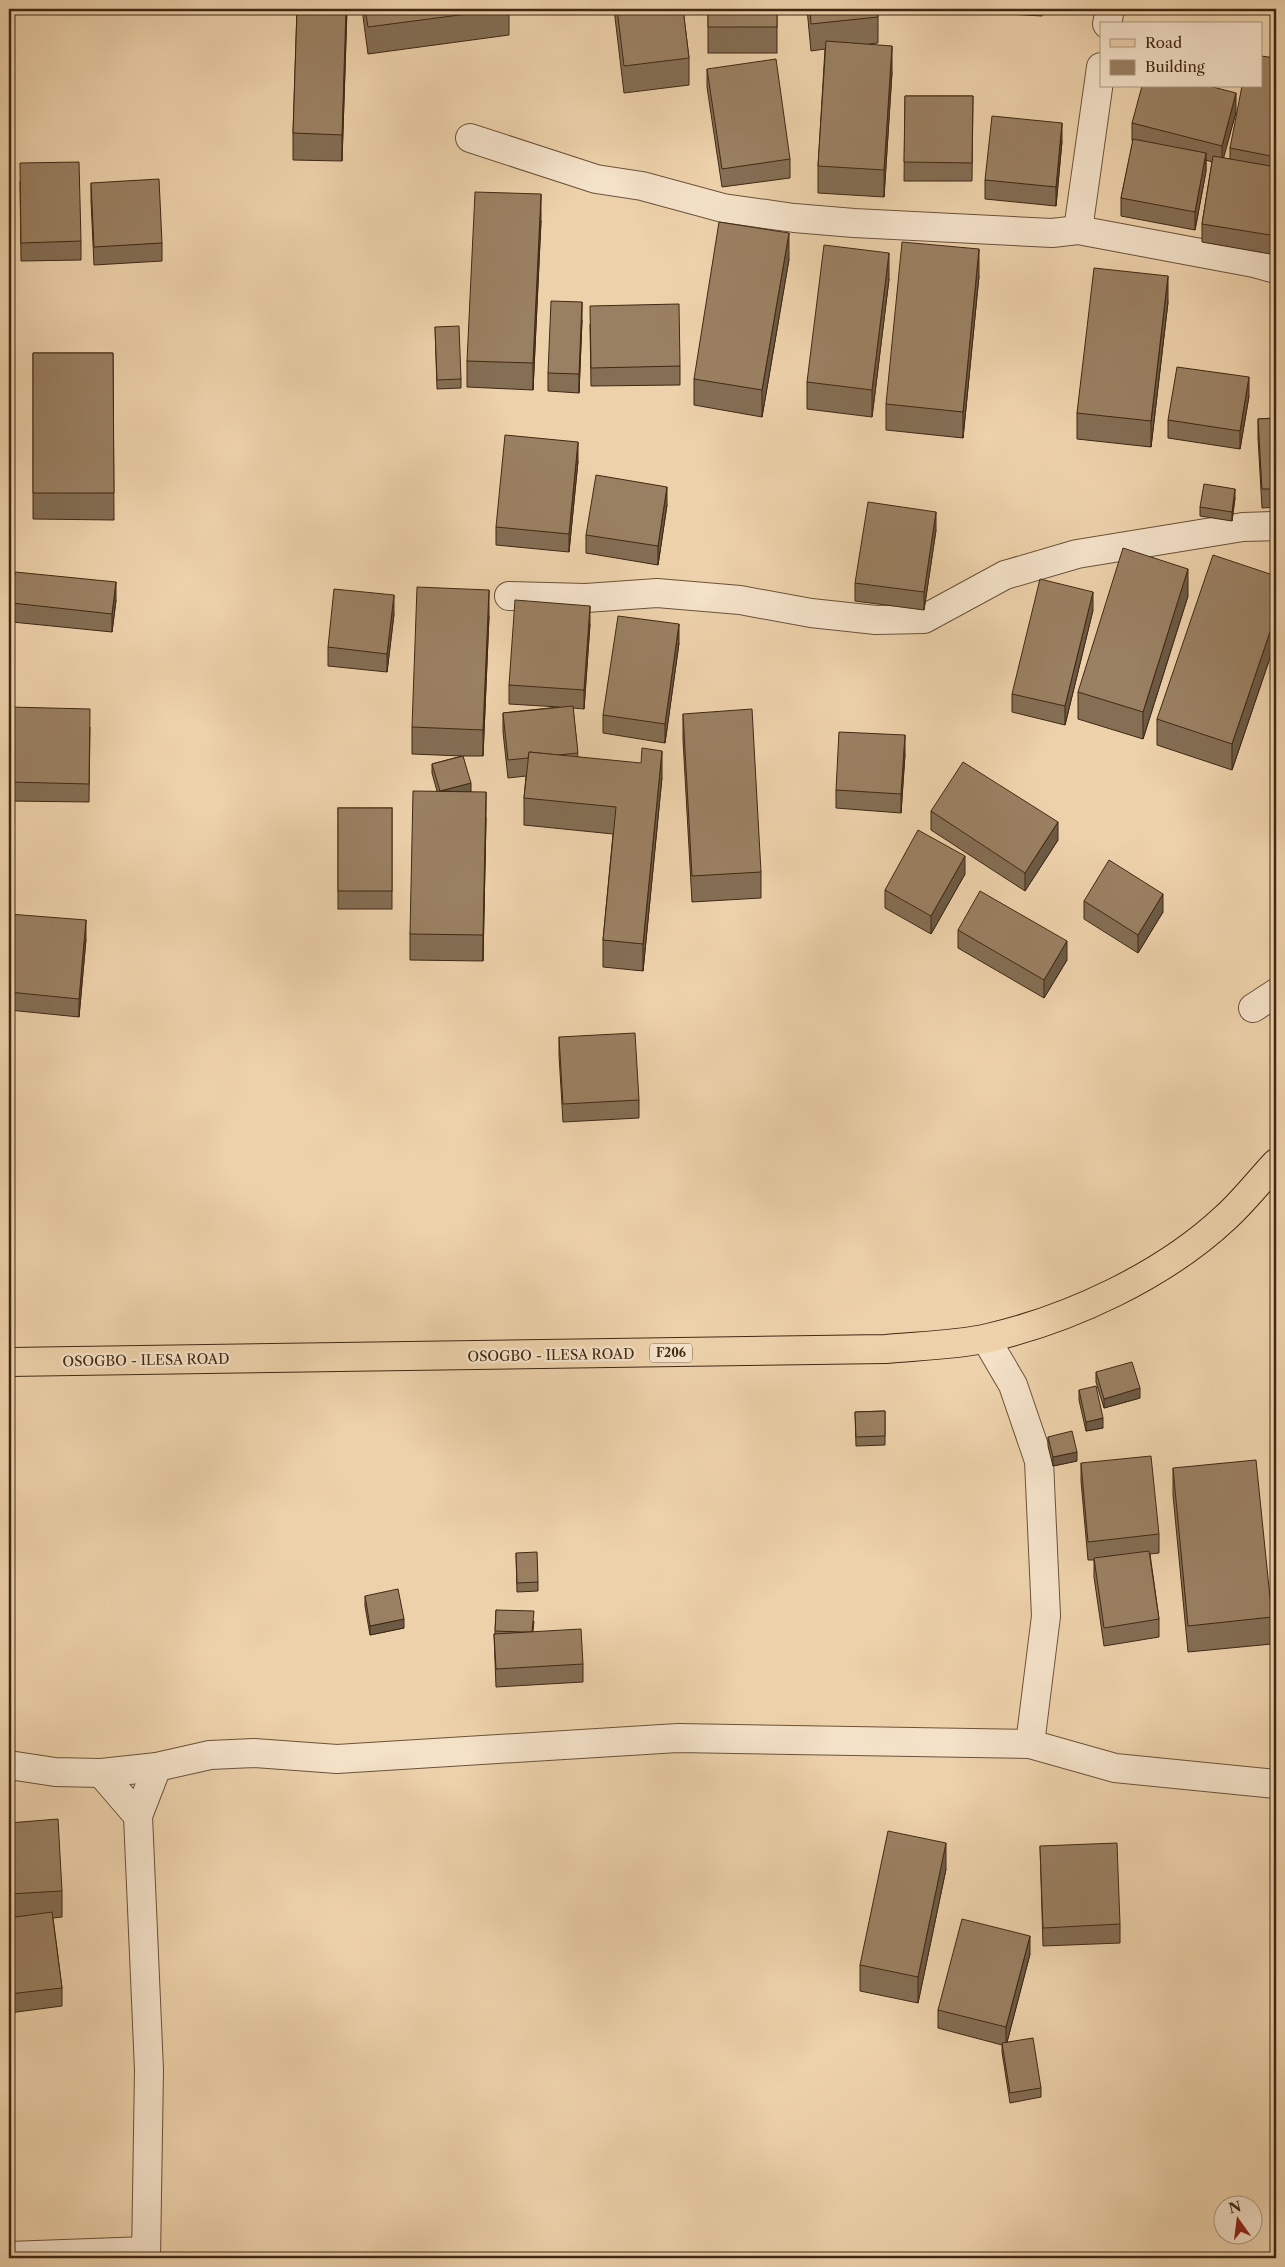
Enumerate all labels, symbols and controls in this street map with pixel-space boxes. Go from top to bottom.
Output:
legend [1100,22,1262,88]
text: Road [1145,33,1182,52]
text: Building [1145,57,1205,76]
road number: F206 [650,1344,692,1362]
street label: OSOGBO - ILESA ROAD [467,1345,635,1365]
street label: OSOGBO - ILESA ROAD [62,1350,230,1370]
north arrow [1212,2194,1262,2244]
text: N [1227,2197,1243,2218]

